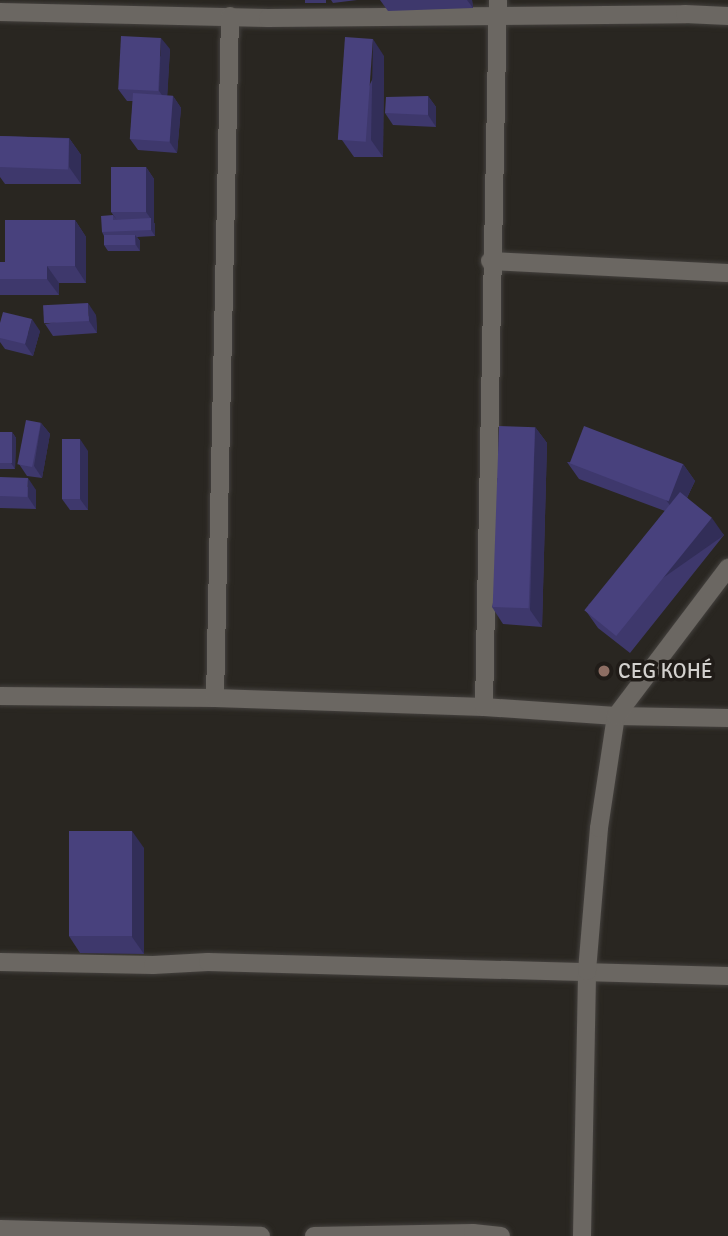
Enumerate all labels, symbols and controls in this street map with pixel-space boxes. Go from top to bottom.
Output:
place label: CEG KOHÉ [618,658,713,684]
marker: CEG KOHÉ [596,663,612,679]

